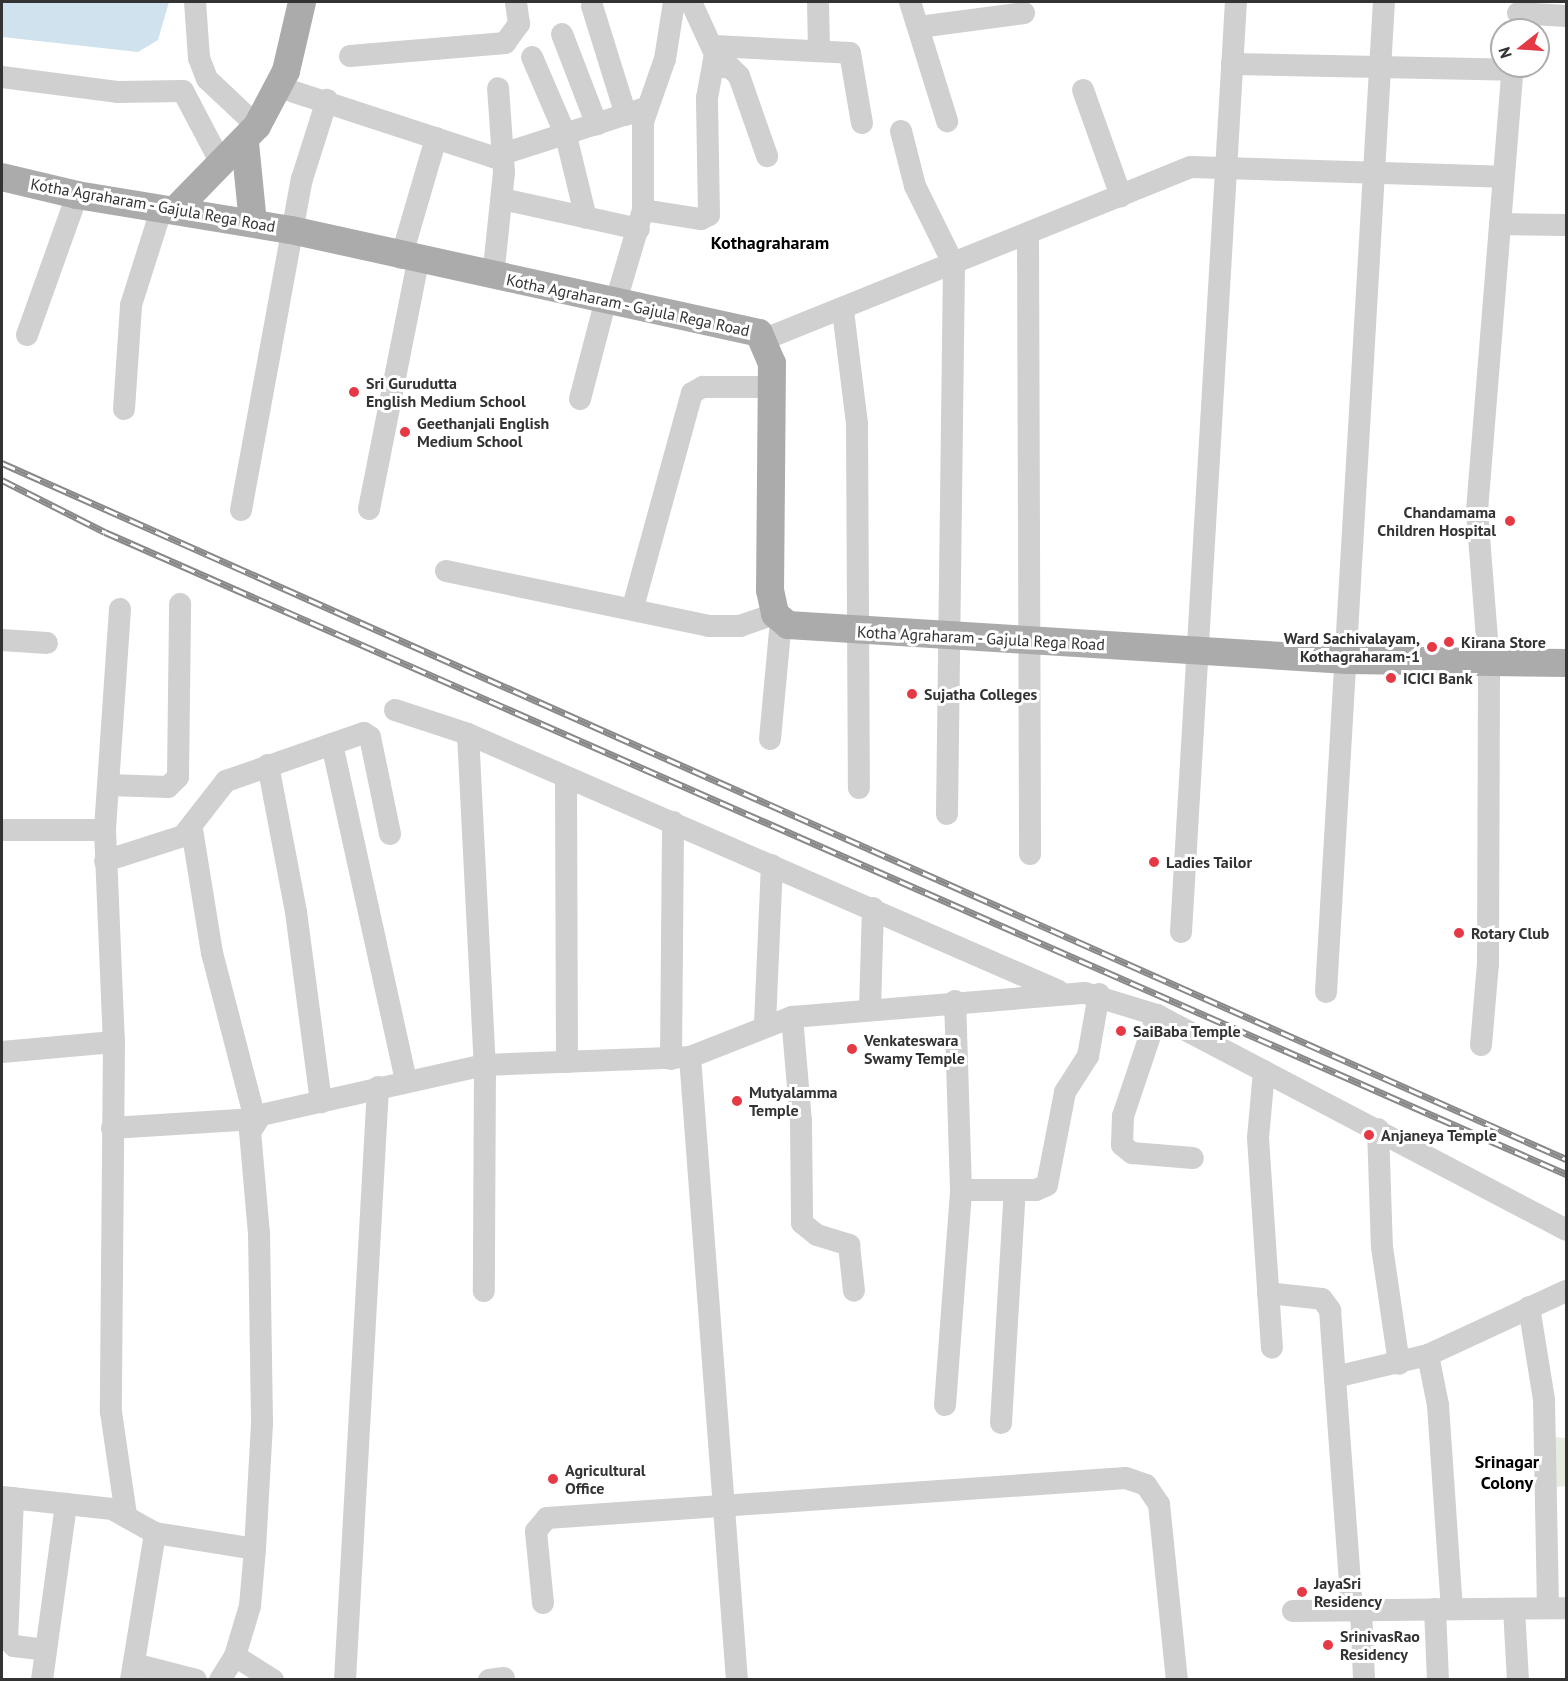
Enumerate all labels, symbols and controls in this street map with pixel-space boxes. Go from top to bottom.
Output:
north arrow [1490,18,1550,78]
text: N [1494,45,1516,61]
street label: Kotha Agraharam - Gajula Rega Road [28,174,278,236]
district label: Kothagraharam [711,232,829,254]
street label: Kotha Agraharam - Gajula Rega Road [503,269,753,341]
place label: Sri Gurudutta English Medium School [366,373,526,411]
marker: Sri Gurudutta English Medium School [347,385,361,399]
place label: Geethanjali English Medium School [417,413,549,451]
marker: Geethanjali English Medium School [398,425,412,439]
place label: Chandamama Children Hospital [1377,502,1496,540]
marker: Chandamama Children Hospital [1501,512,1519,530]
street label: Kotha Agraharam - Gajula Rega Road [855,622,1107,654]
place label: Ward Sachivalayam, Kothagraharam-1 [1284,628,1420,666]
place label: Kirana Store [1461,632,1546,652]
marker: Kirana Store [1442,635,1456,649]
marker: Ward Sachivalayam, Kothagraharam-1 [1425,640,1439,654]
place label: ICICI Bank [1403,668,1473,688]
marker: ICICI Bank [1384,671,1398,685]
place label: Sujatha Colleges [924,684,1037,704]
marker: Sujatha Colleges [905,687,919,701]
place label: Ladies Tailor [1166,852,1253,872]
marker: Ladies Tailor [1147,855,1161,869]
place label: Rotary Club [1471,923,1550,943]
marker: Rotary Club [1452,926,1466,940]
place label: SaiBaba Temple [1133,1021,1241,1041]
marker: SaiBaba Temple [1114,1024,1128,1038]
place label: Venkateswara Swamy Temple [864,1030,966,1068]
marker: Venkateswara Swamy Temple [845,1042,859,1056]
place label: Mutyalamma Temple [749,1082,838,1120]
marker: Mutyalamma Temple [730,1094,744,1108]
place label: Anjaneya Temple [1381,1125,1497,1145]
marker: Anjaneya Temple [1362,1128,1376,1142]
district label: Srinagar Colony [1475,1452,1539,1494]
place label: Agricultural Office [565,1460,646,1498]
marker: Agricultural Office [546,1472,560,1486]
place label: JayaSri Residency [1314,1573,1382,1611]
marker: JayaSri Residency [1295,1585,1309,1599]
place label: SrinivasRao Residency [1340,1626,1420,1664]
marker: SrinivasRao Residency [1321,1638,1335,1652]

